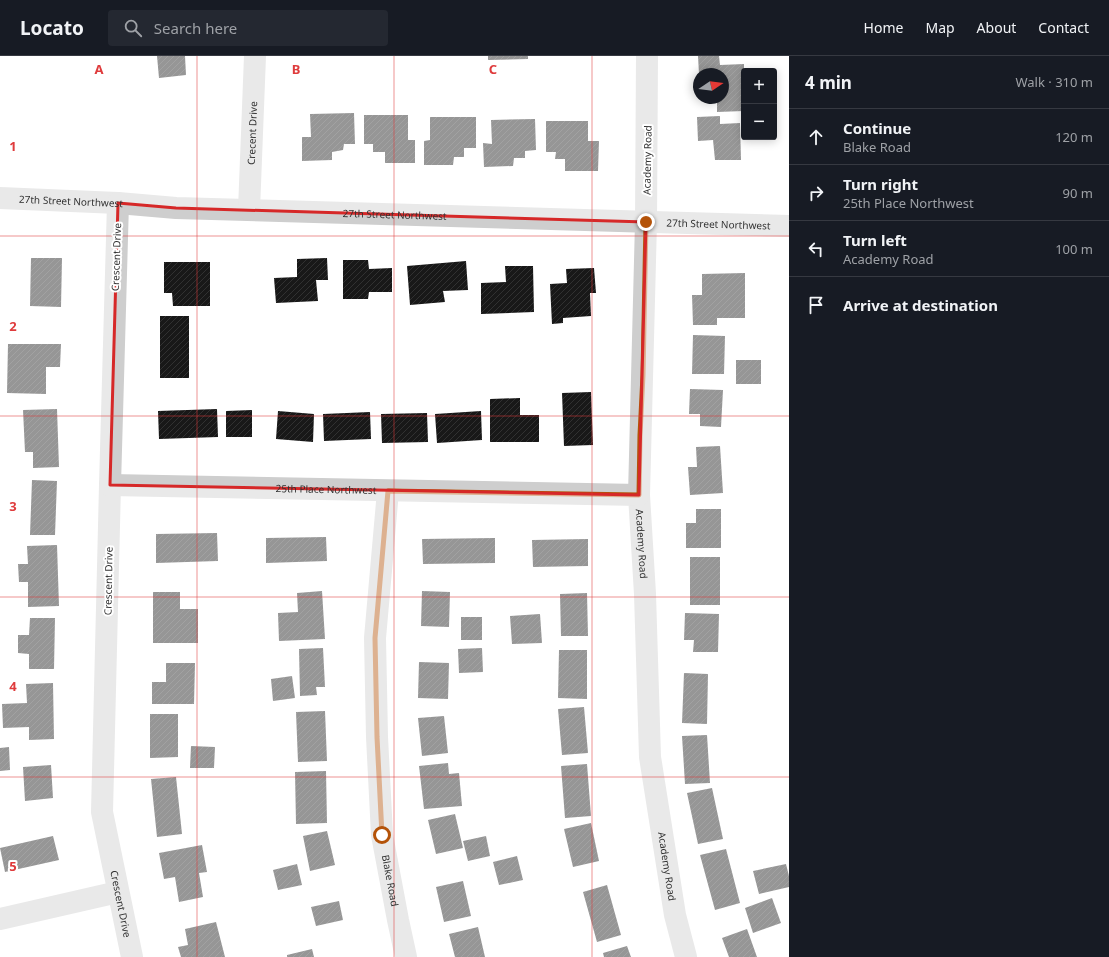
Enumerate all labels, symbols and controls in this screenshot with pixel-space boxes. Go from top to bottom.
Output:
search box [108,10,388,46]
text: Locato [20,15,84,41]
icon: search [122,17,144,39]
text: Search here [154,18,237,38]
text: Home [864,18,903,37]
text: Map [925,18,955,37]
text: About [977,18,1016,37]
text: Contact [1038,18,1089,37]
text: A [95,60,104,78]
text: B [292,60,300,78]
text: C [489,60,497,78]
north arrow [693,68,729,104]
map controls [741,68,777,140]
button: + [741,68,777,104]
text: 4 min [805,71,852,94]
text: Walk · 310 m [1015,73,1093,91]
street label: Crecent Drive [244,101,260,165]
button: − [741,104,777,140]
text: Continue [843,118,911,138]
street label: Academy Road [639,125,655,195]
icon: ahead [805,126,827,148]
text: 120 m [1055,128,1093,146]
text: 1 [9,137,17,155]
text: Blake Road [843,138,911,156]
text: Turn right [843,174,918,194]
icon: right [805,182,827,204]
text: 90 m [1063,184,1093,202]
street label: 27th Street Northwest [19,192,124,210]
text: 25th Place Northwest [843,194,974,212]
street label: 27th Street Northwest [342,206,447,223]
route end [637,213,655,231]
street label: 27th Street Northwest [666,215,771,232]
street label: Crescent Drive [108,222,124,291]
text: Turn left [843,230,907,250]
icon: left [805,238,827,260]
text: 100 m [1055,240,1093,258]
text: Academy Road [843,250,934,268]
icon: arrive [805,294,827,316]
text: Arrive at destination [843,295,998,315]
text: 2 [9,317,17,335]
street label: 25th Place Northwest [275,481,377,497]
text: 3 [9,497,17,515]
street label: Academy Road [633,509,651,579]
street label: Crescent Drive [100,546,116,615]
text: 4 [9,677,17,695]
route start [373,826,391,844]
street label: Academy Road [655,831,680,902]
street label: Blake Road [379,853,402,908]
text: 5 [9,857,17,875]
street label: Crescent Drive [107,869,135,939]

